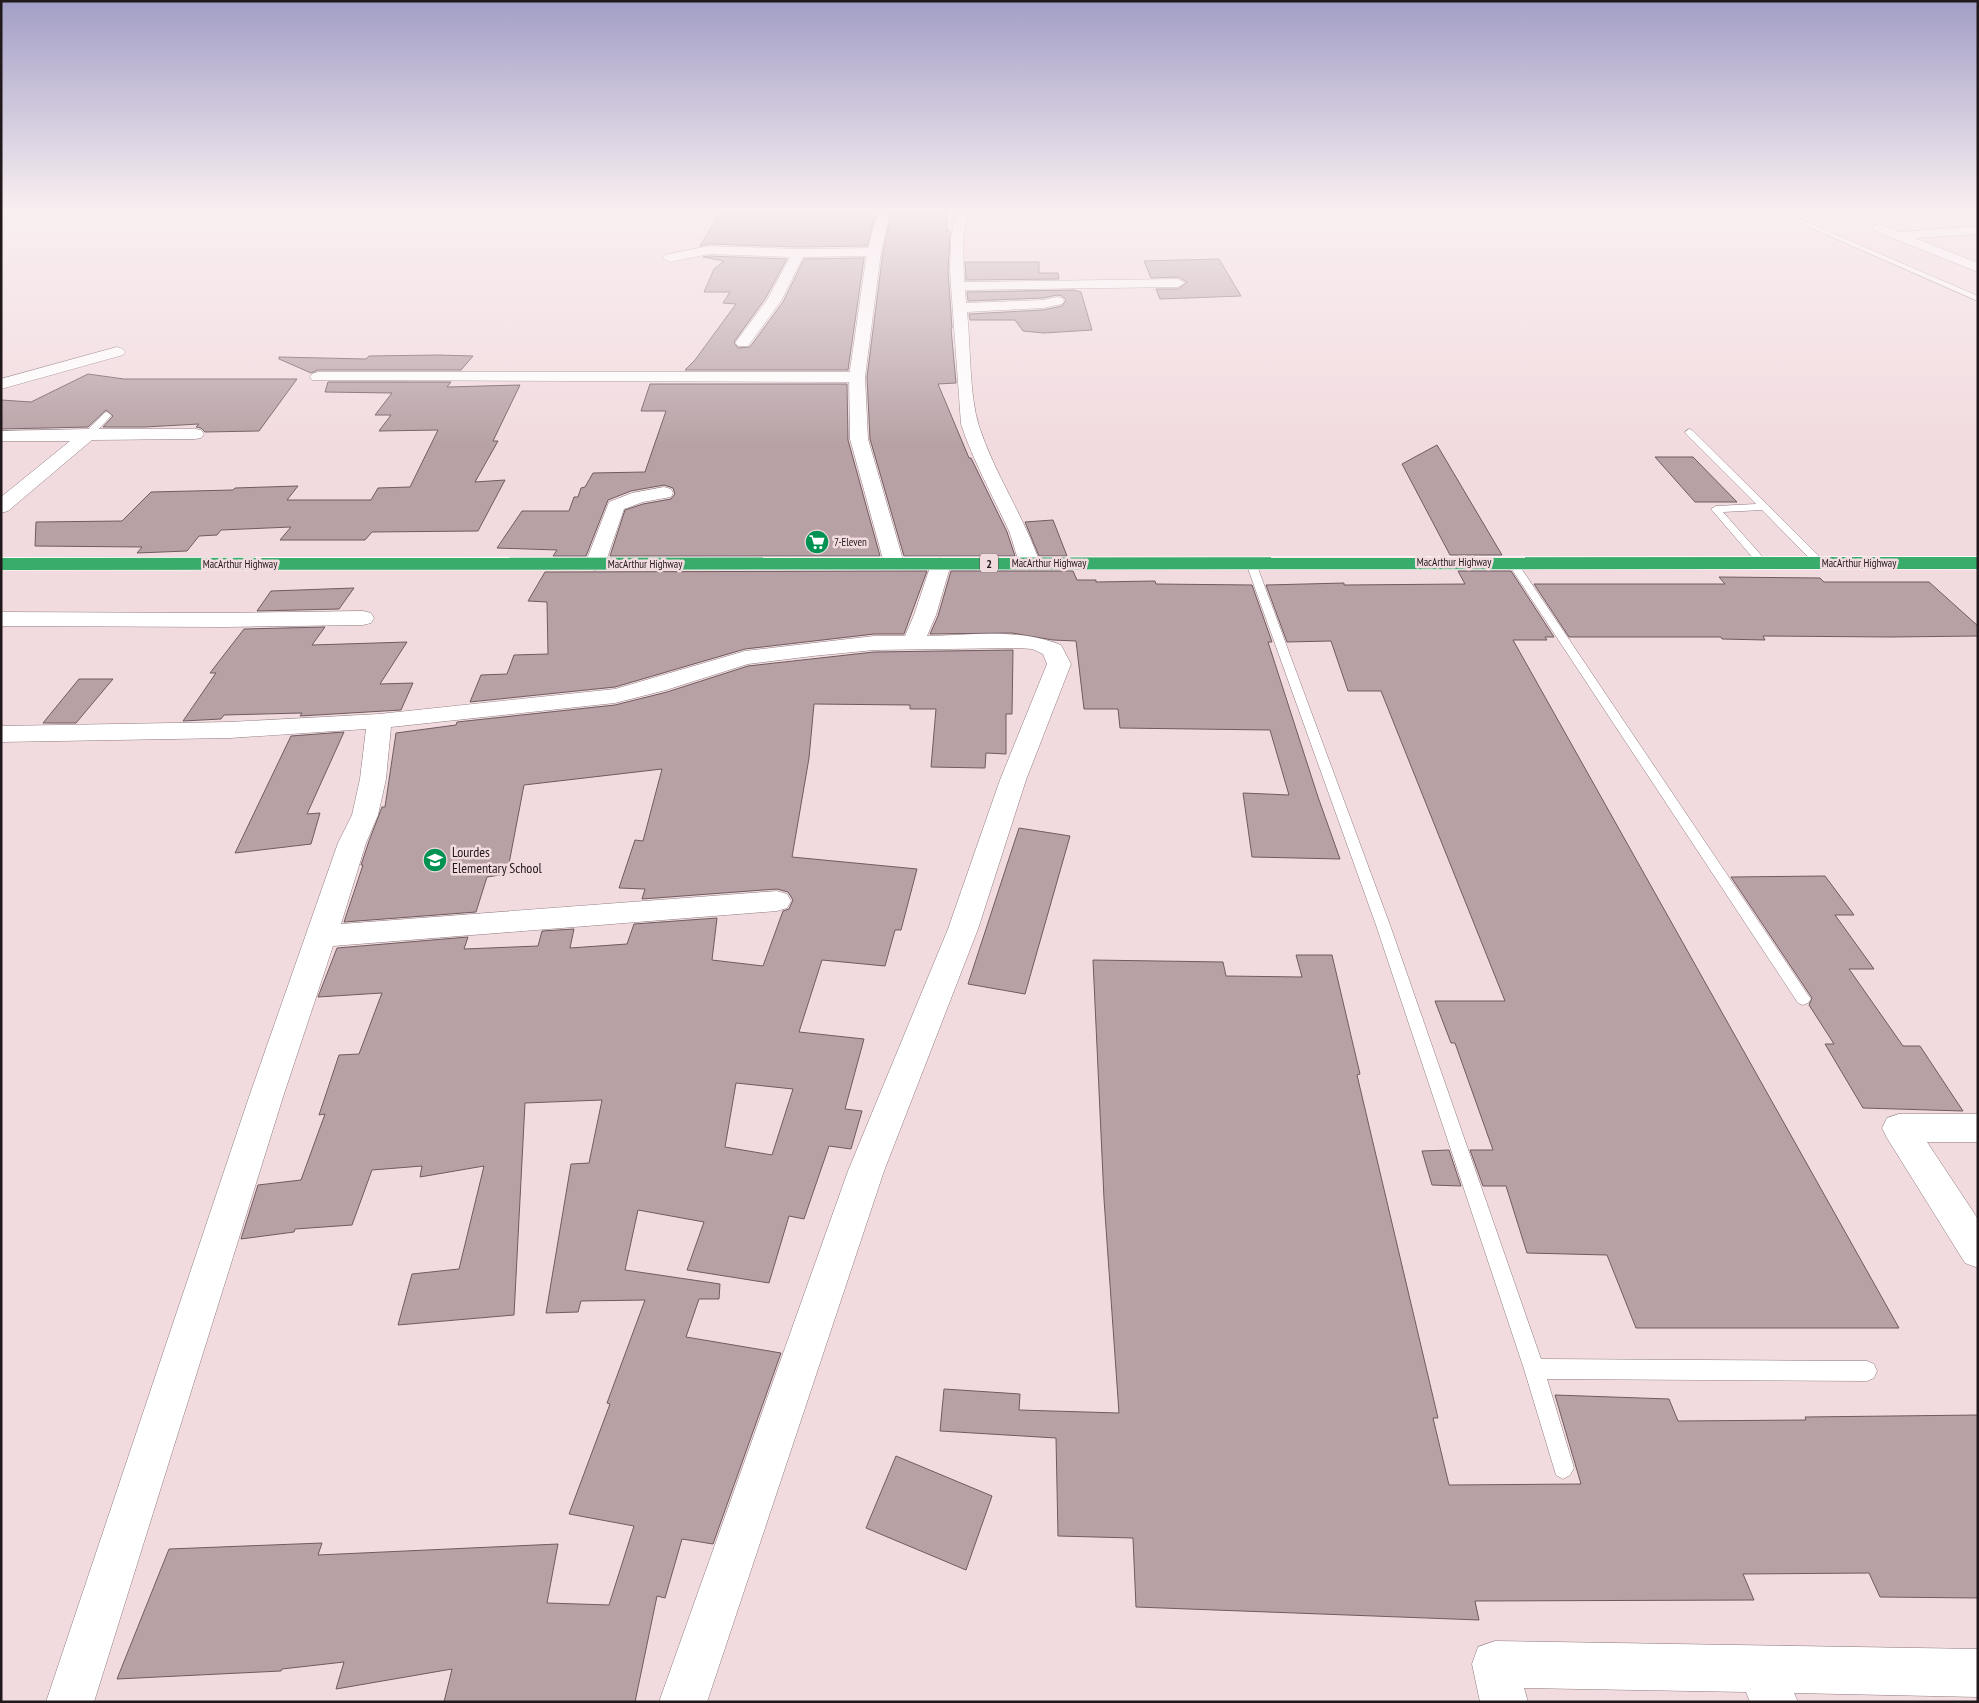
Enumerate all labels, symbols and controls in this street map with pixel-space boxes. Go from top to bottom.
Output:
supermarket icon: 7-Eleven [804,529,830,555]
place label: 7-Eleven [834,535,867,549]
road number: 2 [980,554,998,572]
street label: MacArthur Highway [1417,555,1492,569]
street label: MacArthur Highway [1012,556,1087,570]
street label: MacArthur Highway [1822,556,1897,570]
street label: MacArthur Highway [203,557,278,571]
street label: MacArthur Highway [608,557,683,571]
place label: Lourdes Elementary School [452,843,542,877]
school or university icon: Lourdes Elementary School [422,847,448,873]

